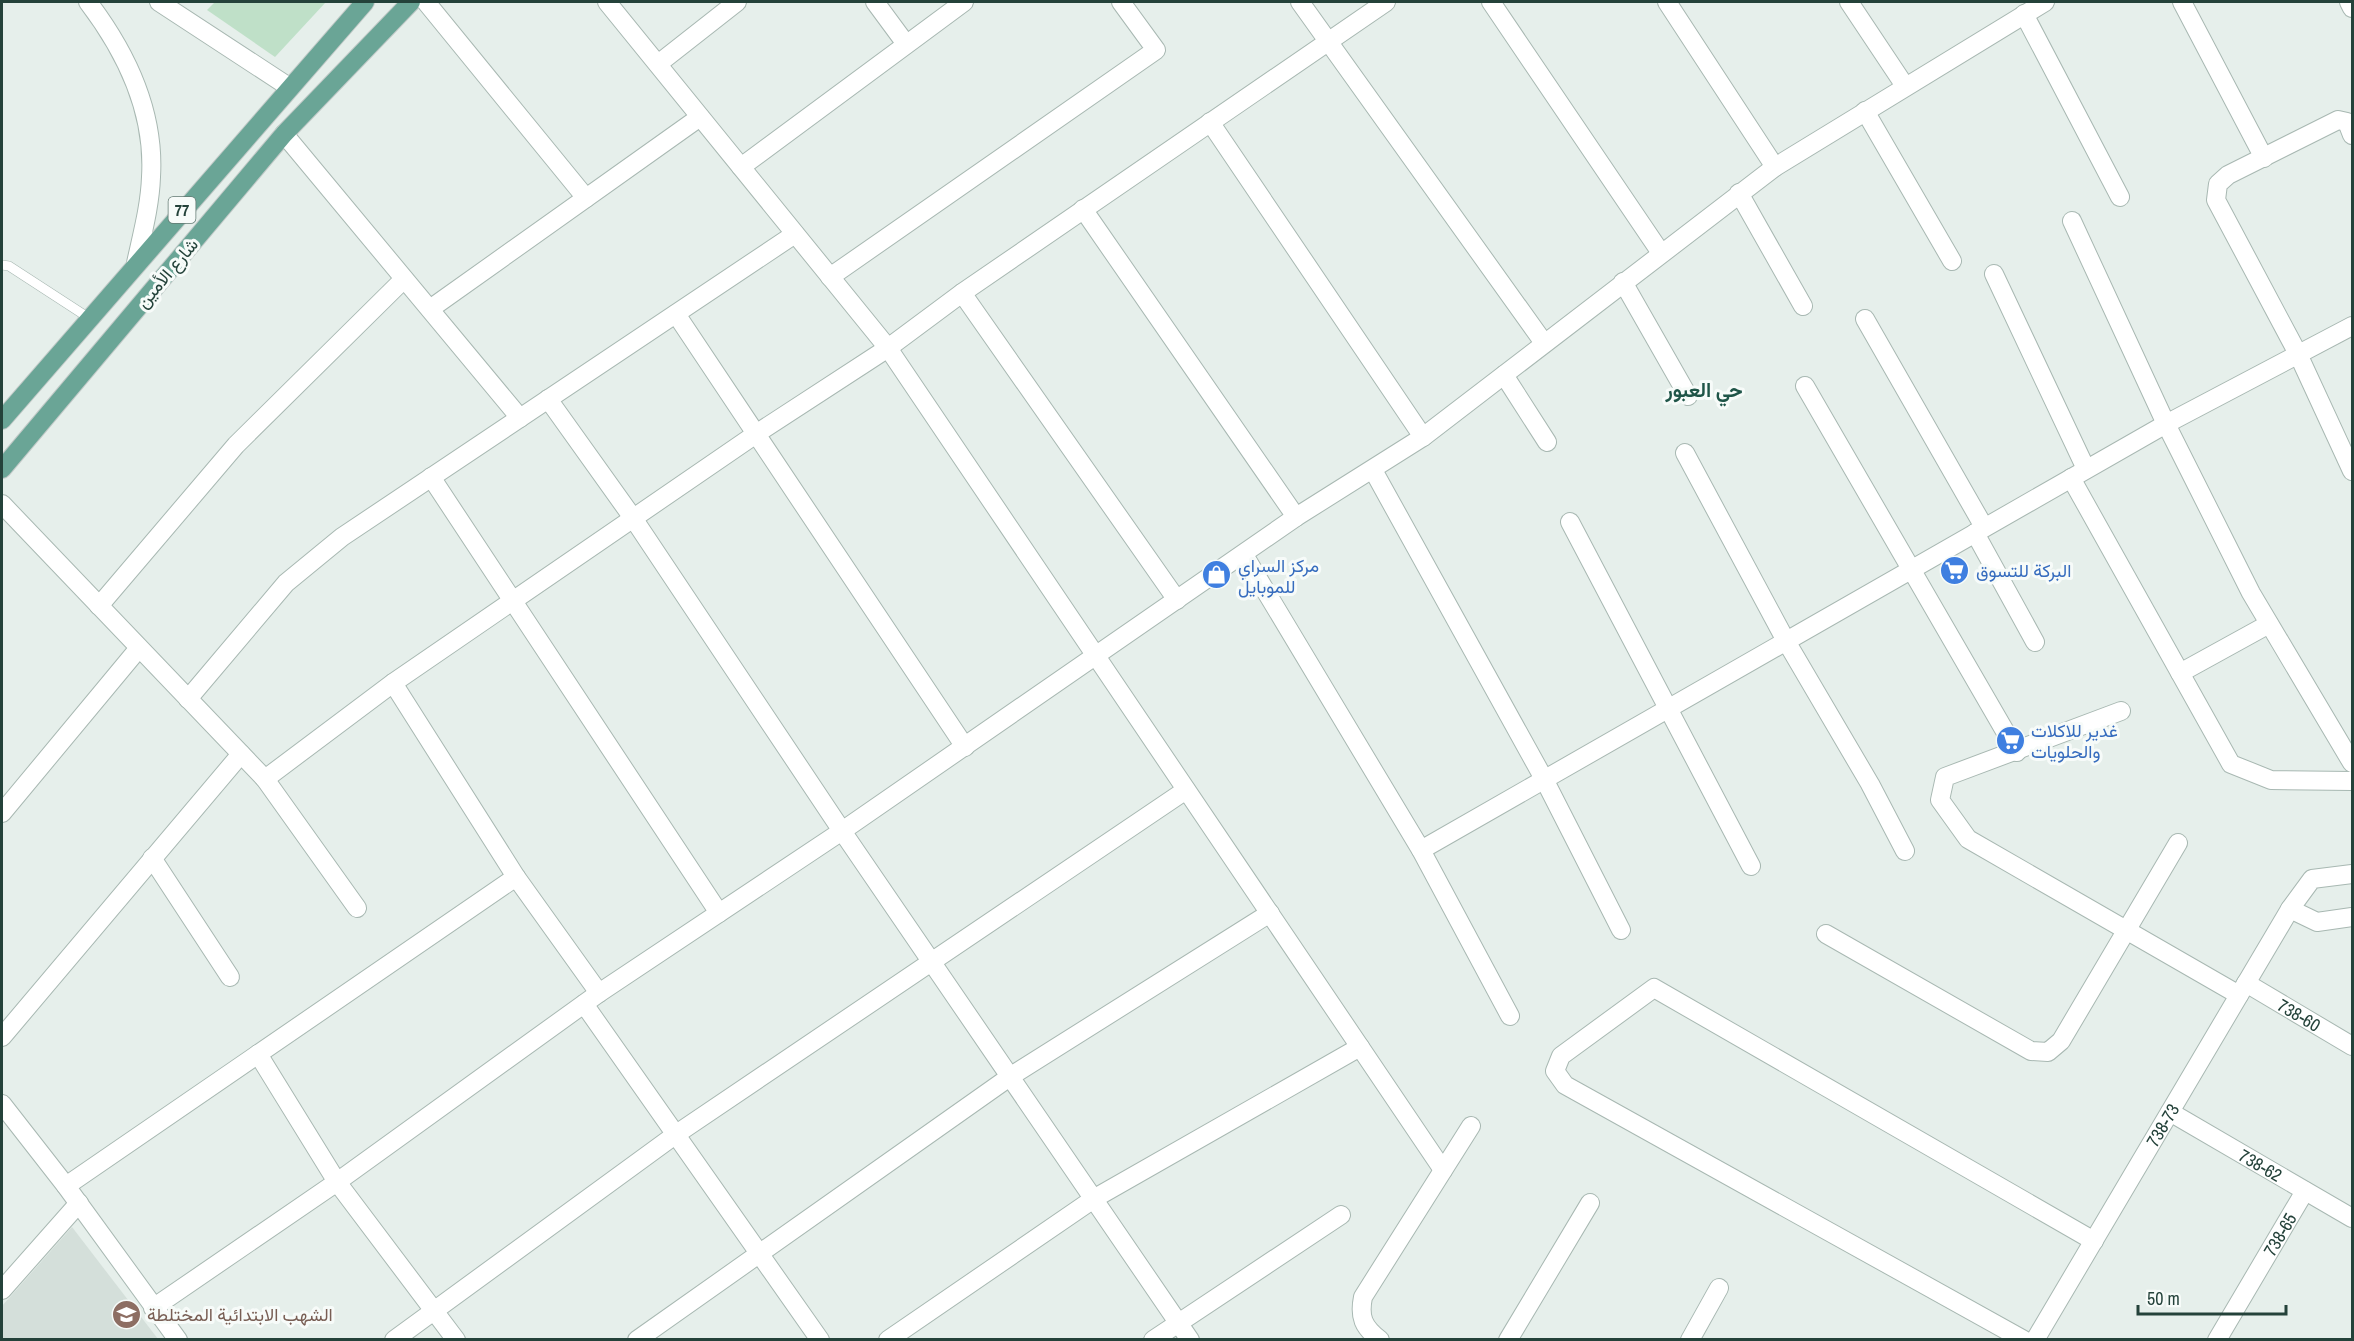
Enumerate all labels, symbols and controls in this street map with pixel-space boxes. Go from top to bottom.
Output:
road number: 77 [168,197,195,223]
street label: شارع الأمين [130,233,204,313]
district label: حي العبور [1664,376,1743,407]
place label: مركز السراي للموبايل [1238,553,1319,599]
supermarket icon: البركة للتسوق [1939,554,1971,586]
place label: البركة للتسوق [1976,558,2071,583]
shop icon: مركز السراي للموبايل [1201,559,1233,591]
place label: غدير للاكلات والحلويات [2031,718,2118,764]
supermarket icon: غدير للاكلات والحلويات [1994,724,2026,756]
street label: 738-60 [2273,992,2325,1037]
street label: 738-73 [2140,1099,2185,1151]
street label: 738-62 [2235,1142,2287,1187]
street label: 738-65 [2257,1208,2302,1260]
scale bar [2138,1278,2286,1316]
text: 50 m [2147,1286,2180,1311]
school or university icon: الشهب الابتدائية المختلطة [110,1298,142,1330]
place label: الشهب الابتدائية المختلطة [147,1302,333,1327]

